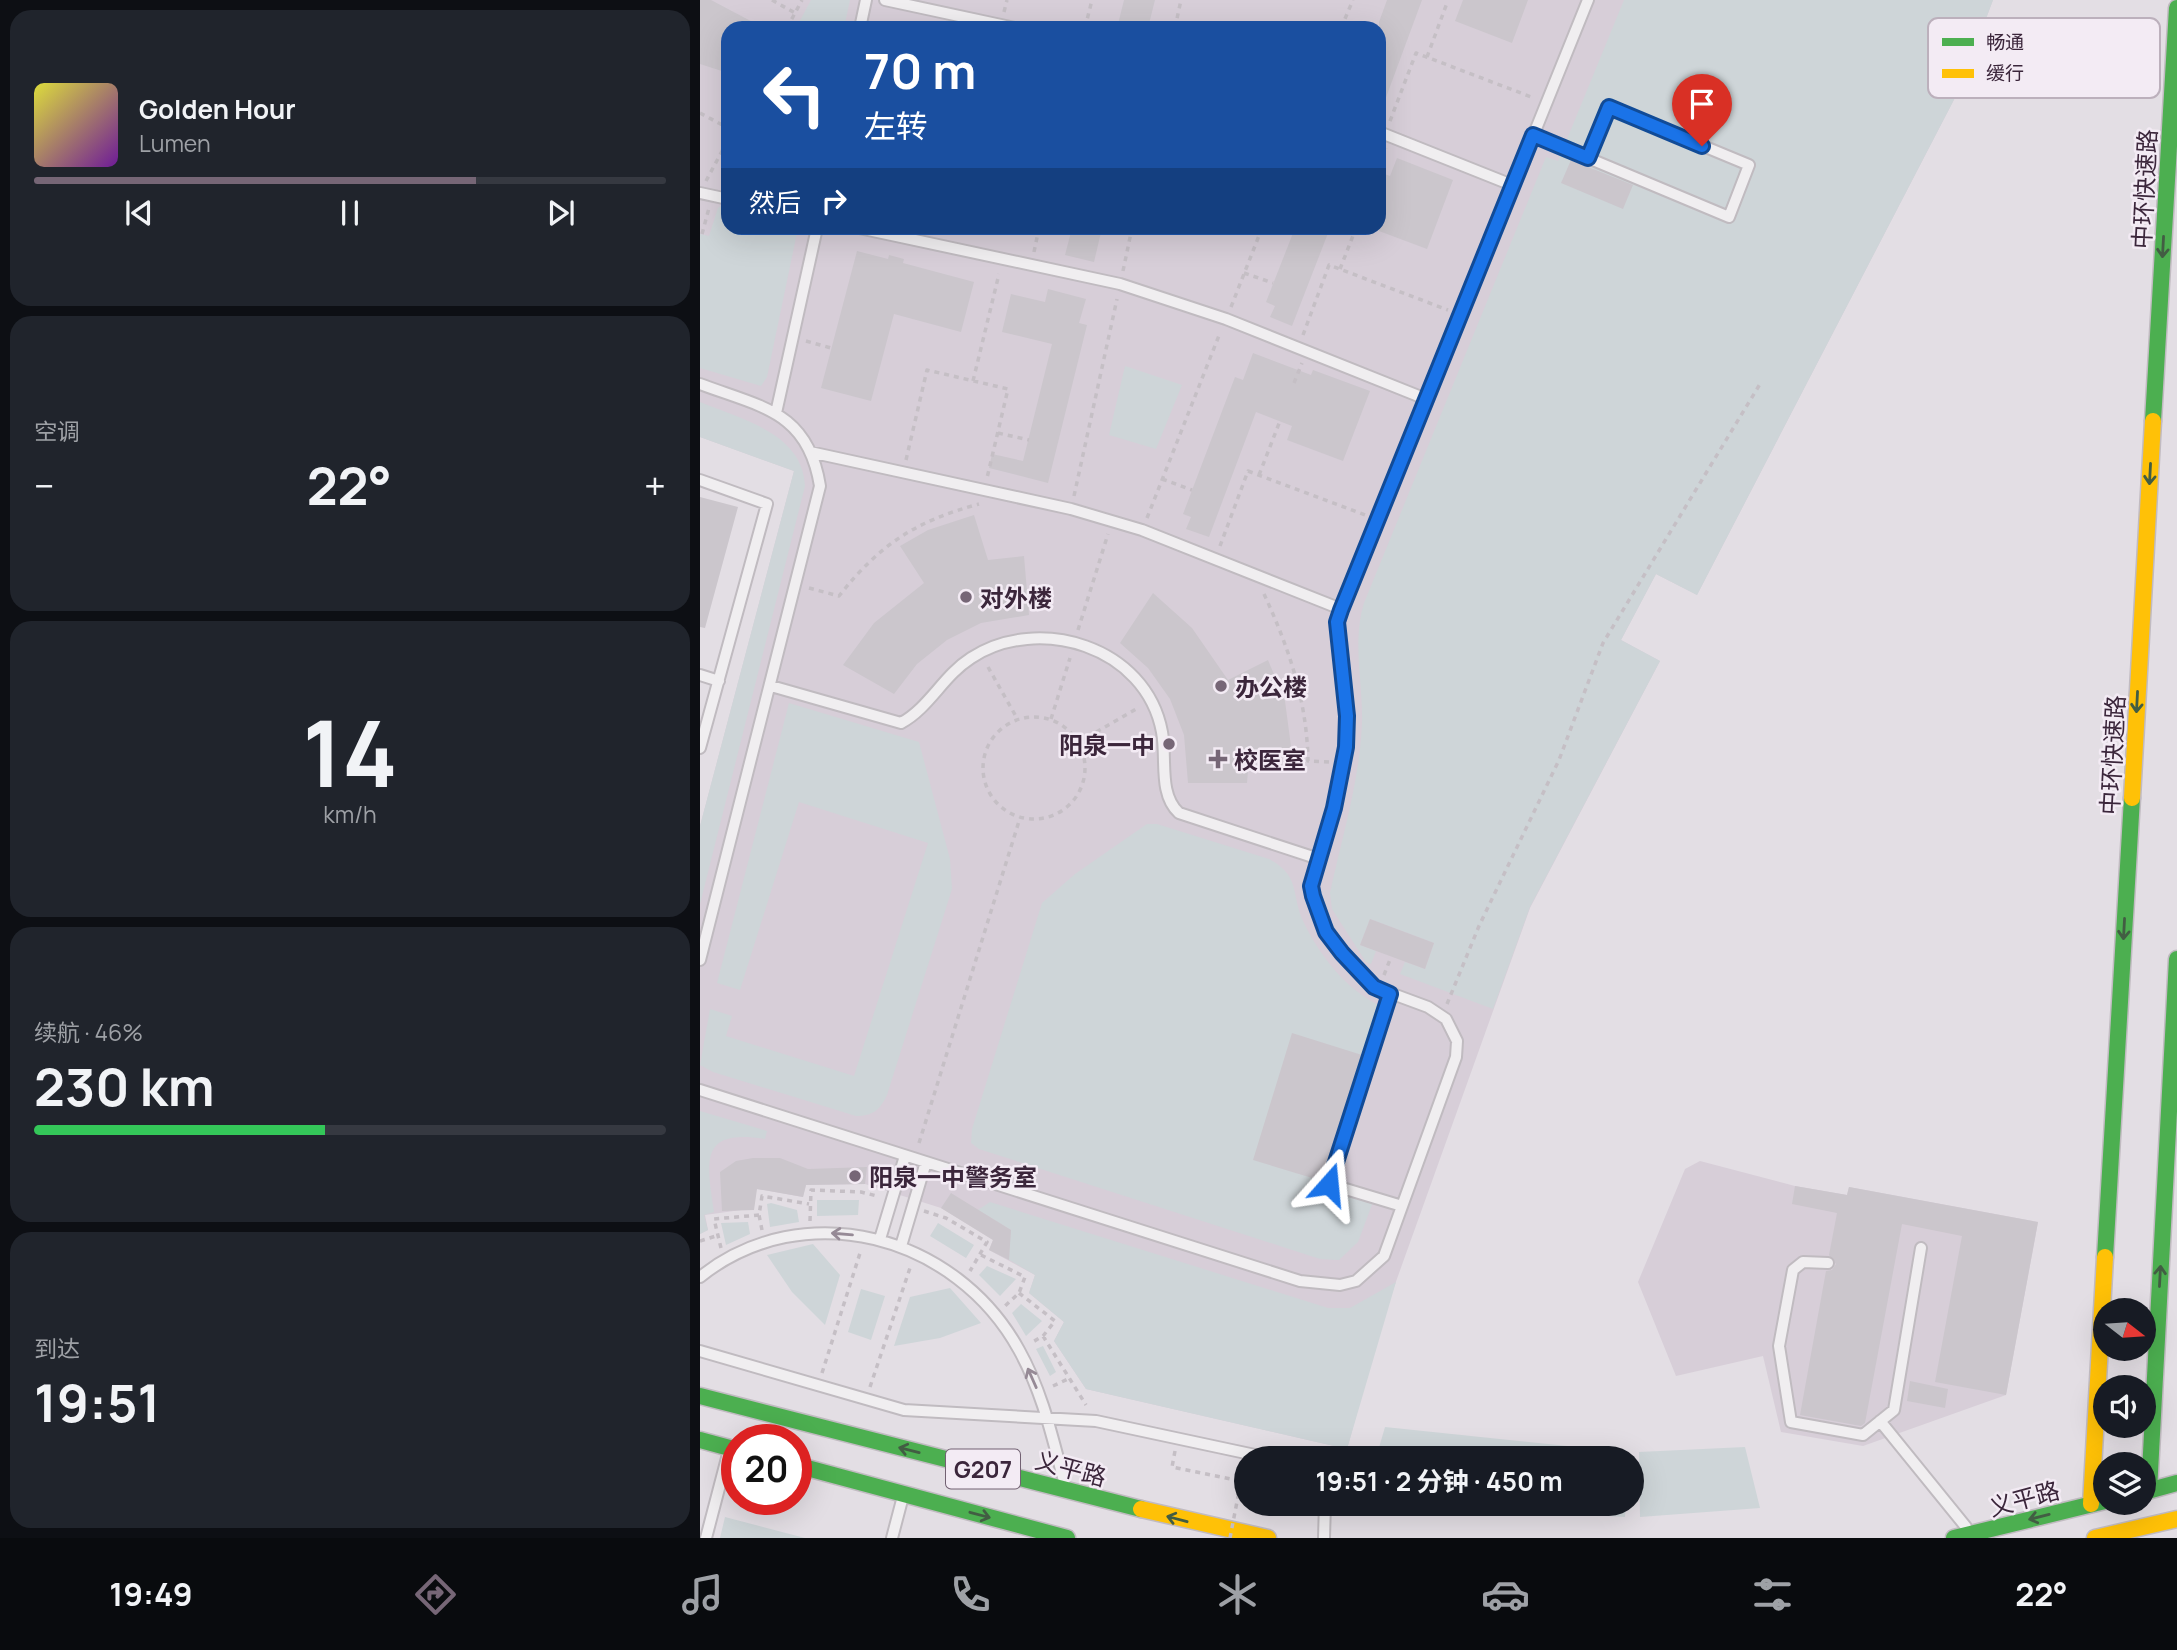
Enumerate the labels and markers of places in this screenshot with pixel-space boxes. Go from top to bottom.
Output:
pin [1672,74,1732,146]
place label: 对外楼 [980,581,1052,614]
marker: 对外楼 [958,589,974,605]
place label: 办公楼 [1235,670,1307,703]
marker: 办公楼 [1213,678,1229,694]
place label: 阳泉一中 [1059,728,1155,761]
marker: 阳泉一中 [1161,736,1177,752]
place label: 校医室 [1234,743,1306,776]
marker: 校医室 [1208,749,1228,769]
place label: 阳泉一中警务室 [869,1160,1037,1193]
marker: 阳泉一中警务室 [847,1168,863,1184]

